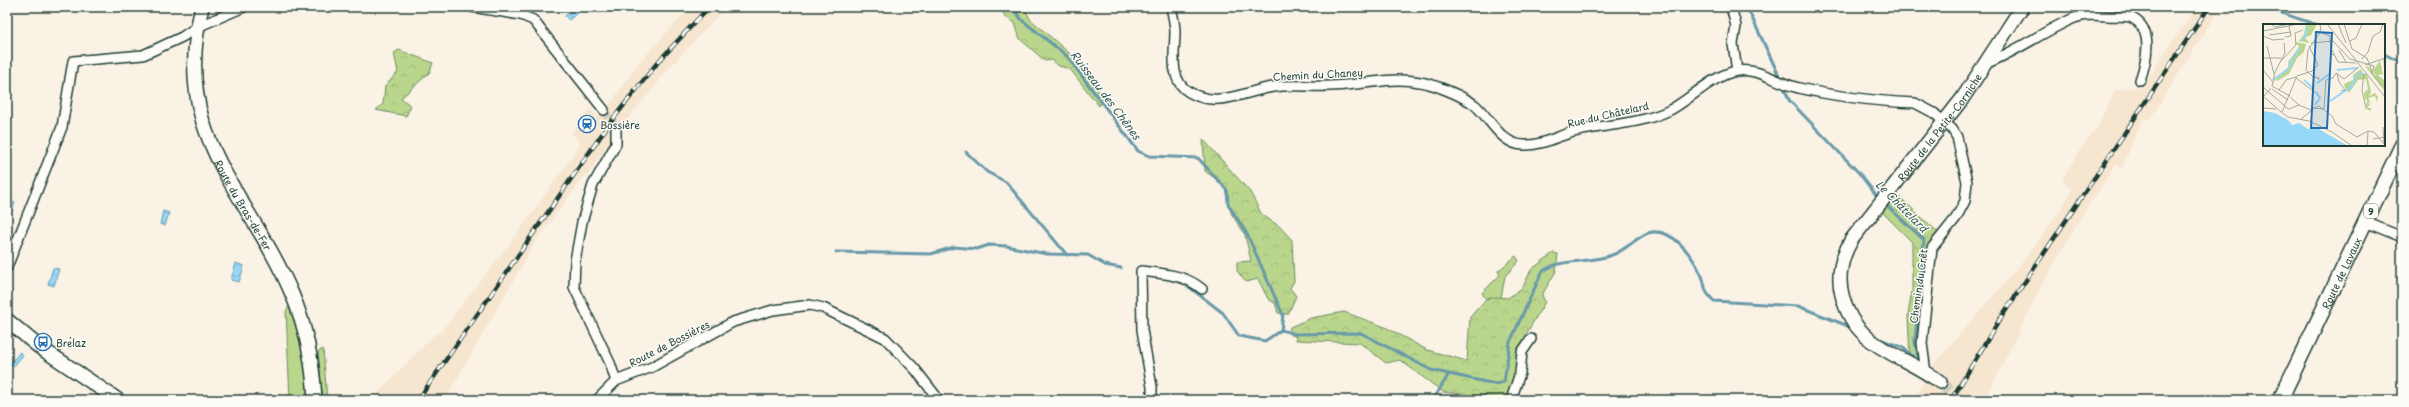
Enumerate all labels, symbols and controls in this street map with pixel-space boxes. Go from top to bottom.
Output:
inset map [2263,24,2385,146]
water label: Ruisseau des Chênes [1067,47,1146,144]
street label: Chemin du Chaney [1272,64,1364,84]
street label: Route de la Petite-Corniche [1893,70,1985,184]
street label: Rue du Châtelard [1566,97,1650,131]
station icon: Bossière [577,114,597,134]
place label: Bossière [600,117,641,132]
street label: Route du Bras-de-Fer [212,157,276,253]
water label: Le Châtelard [1872,176,1933,237]
road number: 9 [2364,204,2378,218]
street label: Route de Lavaux [2317,235,2364,311]
street label: Chemin du Crêt [1905,248,1931,324]
street label: Route de Bossières [626,316,712,370]
bus stop icon: Brélaz [33,332,53,352]
place label: Brélaz [56,335,86,350]

